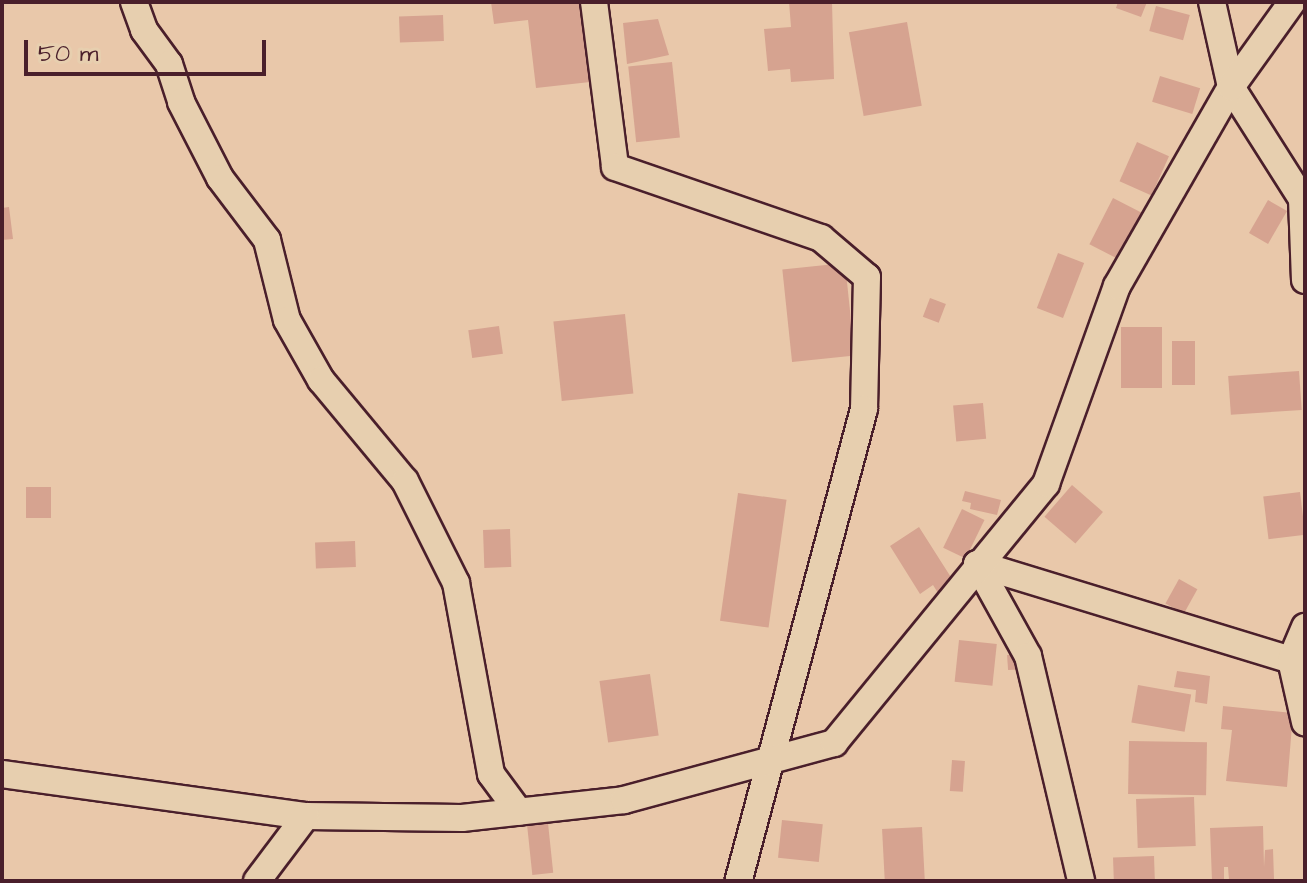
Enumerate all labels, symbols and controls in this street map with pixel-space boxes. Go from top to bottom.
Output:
scale bar [28,24,270,74]
text: 50 m [38,37,98,71]

